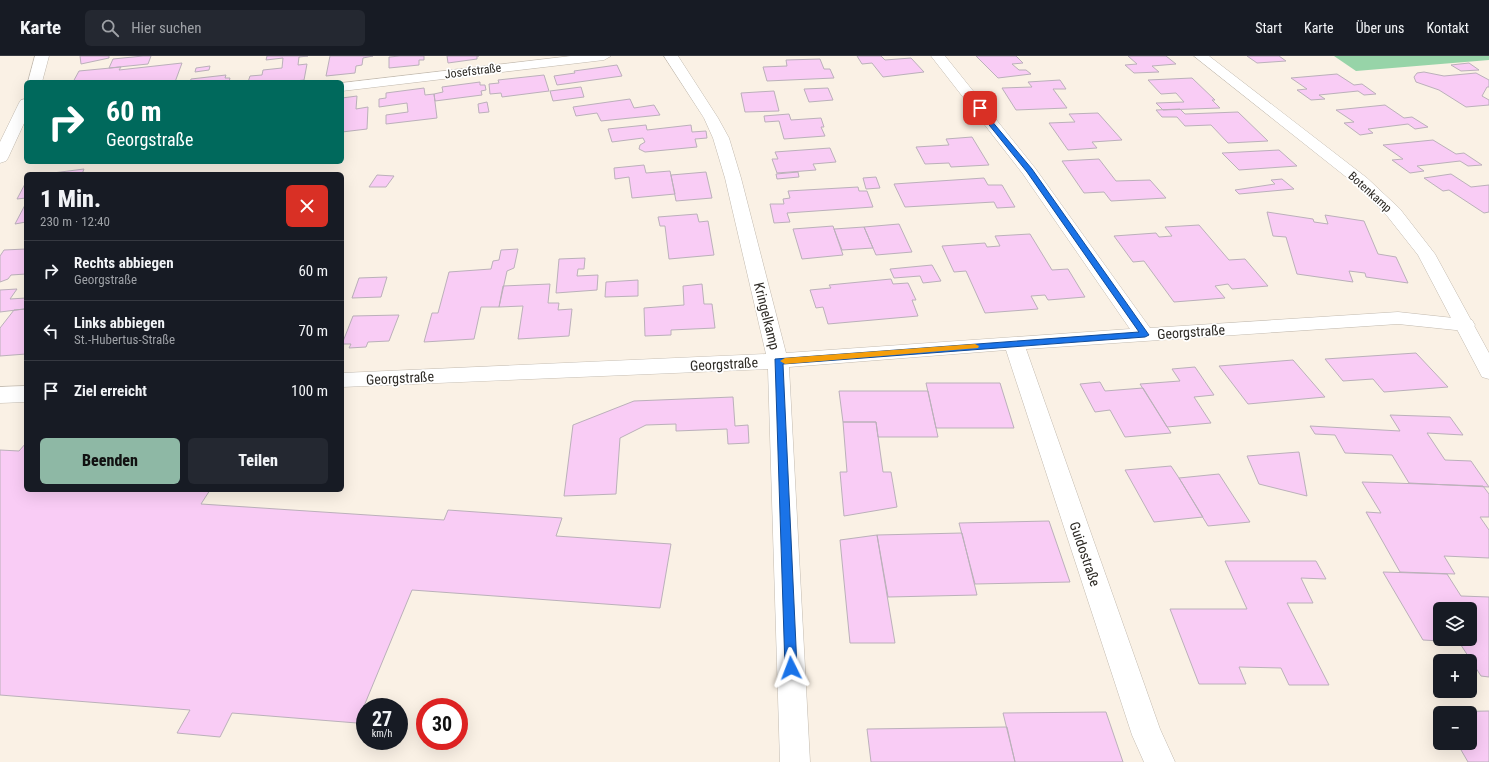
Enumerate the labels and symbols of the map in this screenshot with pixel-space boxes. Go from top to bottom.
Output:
street label: Josefstraße [444,61,502,81]
pin [963,91,997,125]
street label: Botenkamp [1345,169,1395,215]
street label: Kringelkamp [751,281,783,352]
street label: Georgstraße [1157,322,1226,342]
street label: Georgstraße [690,354,759,374]
street label: Georgstraße [366,368,435,388]
street label: Guidostraße [1066,520,1104,589]
position arrow [770,647,812,689]
speed limit sign: 30 [416,698,468,750]

